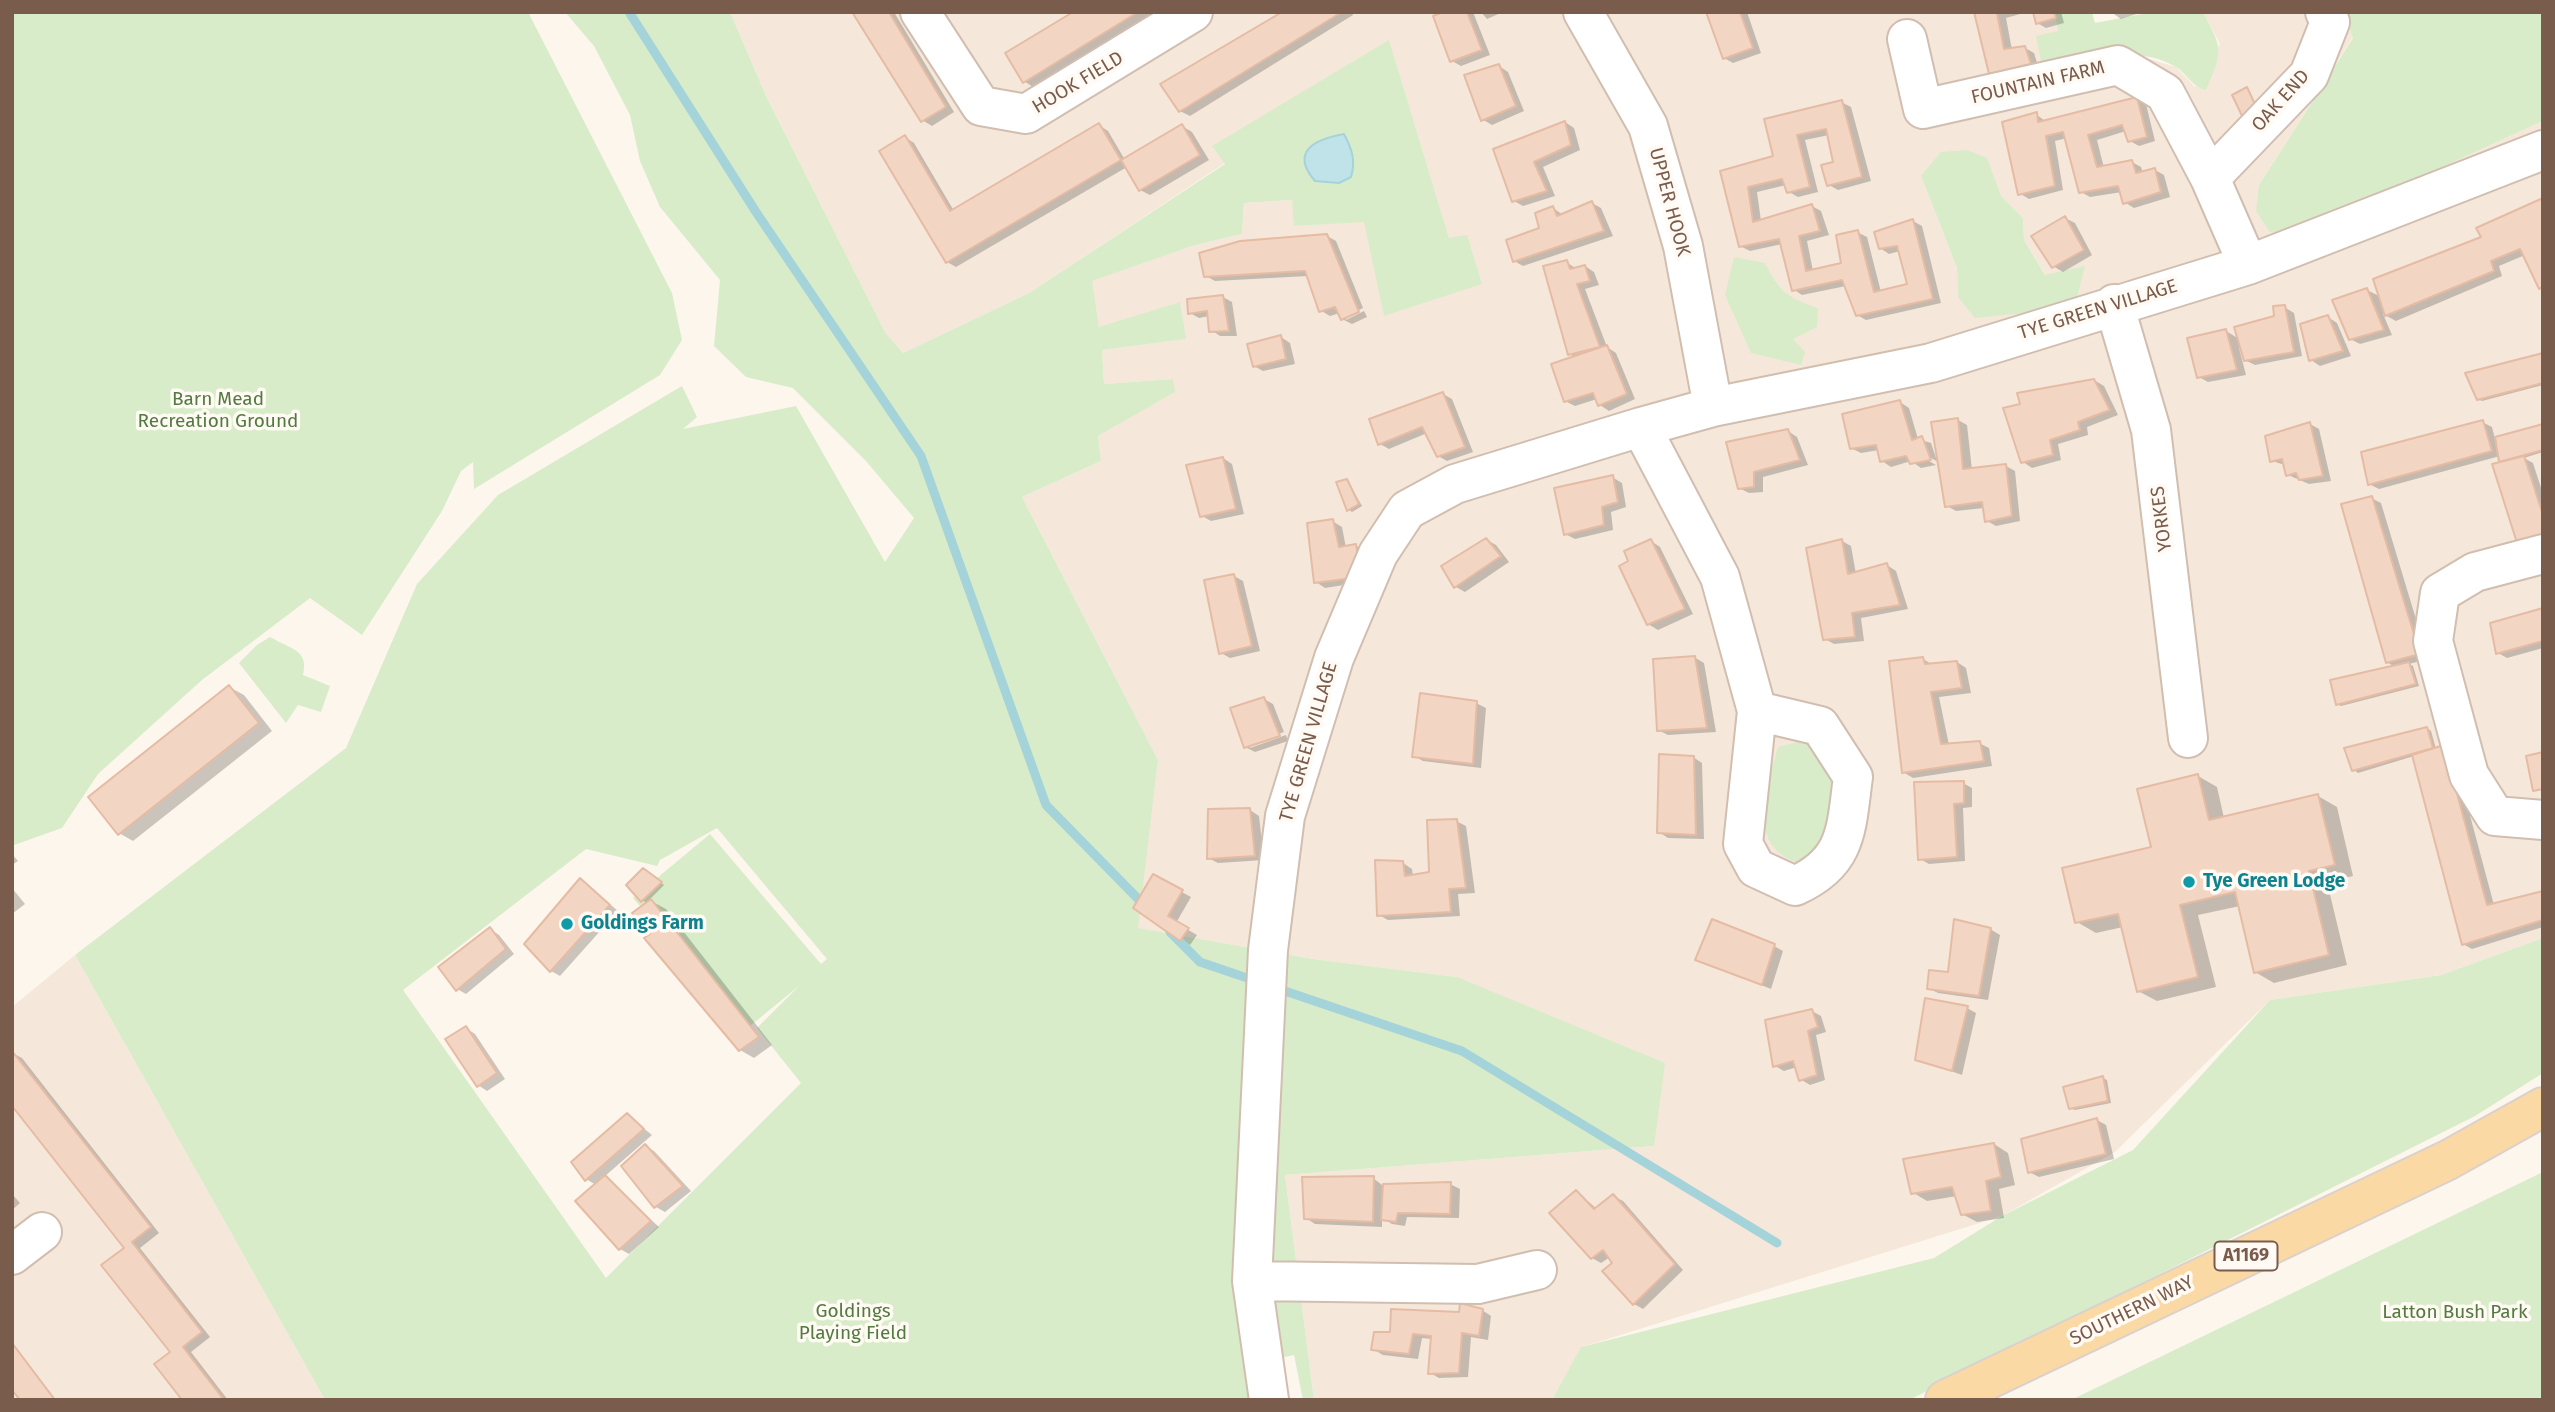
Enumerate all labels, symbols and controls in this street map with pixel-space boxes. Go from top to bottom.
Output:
street label: HOOK FIELD [1028,47,1128,119]
street label: FOUNTAIN FARM [1969,57,2107,109]
street label: OAK END [2247,65,2315,137]
street label: UPPER HOOK [1644,145,1694,259]
street label: TYE GREEN VILLAGE [2016,275,2180,345]
park label: Barn Mead Recreation Ground [138,389,298,433]
street label: YORKES [2147,485,2177,553]
street label: TYE GREEN VILLAGE [1275,659,1343,825]
place label: Tye Green Lodge [2203,871,2345,893]
marker: Tye Green Lodge [2181,874,2197,890]
place label: Goldings Farm [581,913,704,935]
marker: Goldings Farm [559,916,575,932]
road number: A1169 [2214,1241,2278,1270]
street label: SOUTHERN WAY [2067,1271,2197,1351]
park label: Goldings Playing Field [799,1301,907,1345]
park label: Latton Bush Park [2382,1302,2528,1324]

